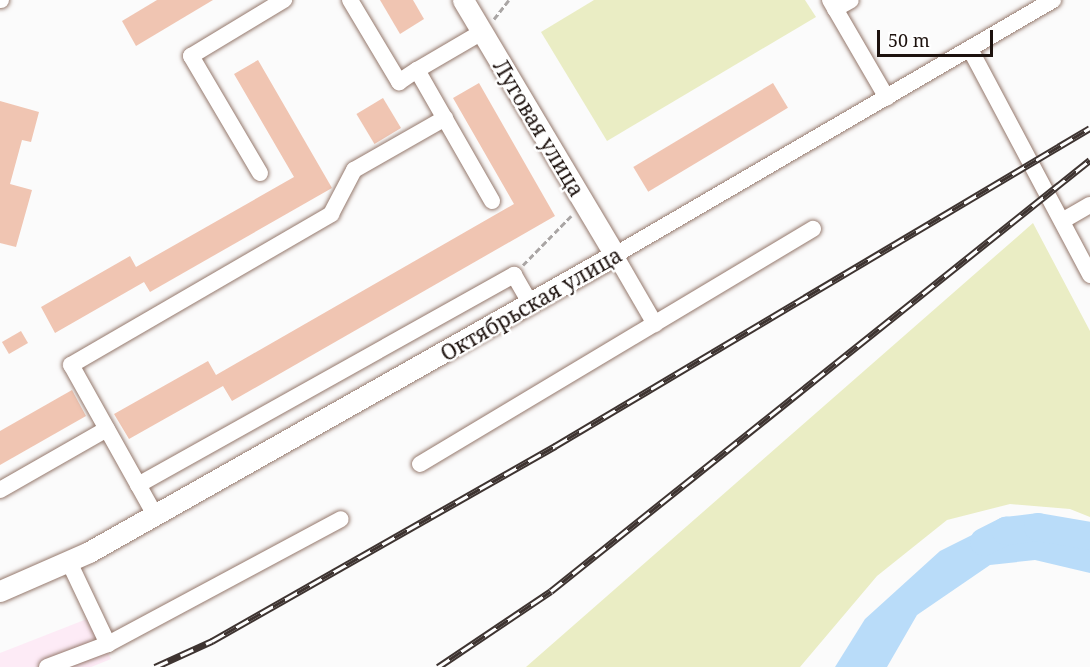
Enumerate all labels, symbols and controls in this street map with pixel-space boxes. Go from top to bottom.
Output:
scale bar [880,18,996,56]
text: 50 m [888,28,930,52]
street label: Луговая улица [488,55,590,201]
street label: Октябрьская улица [436,242,626,366]

